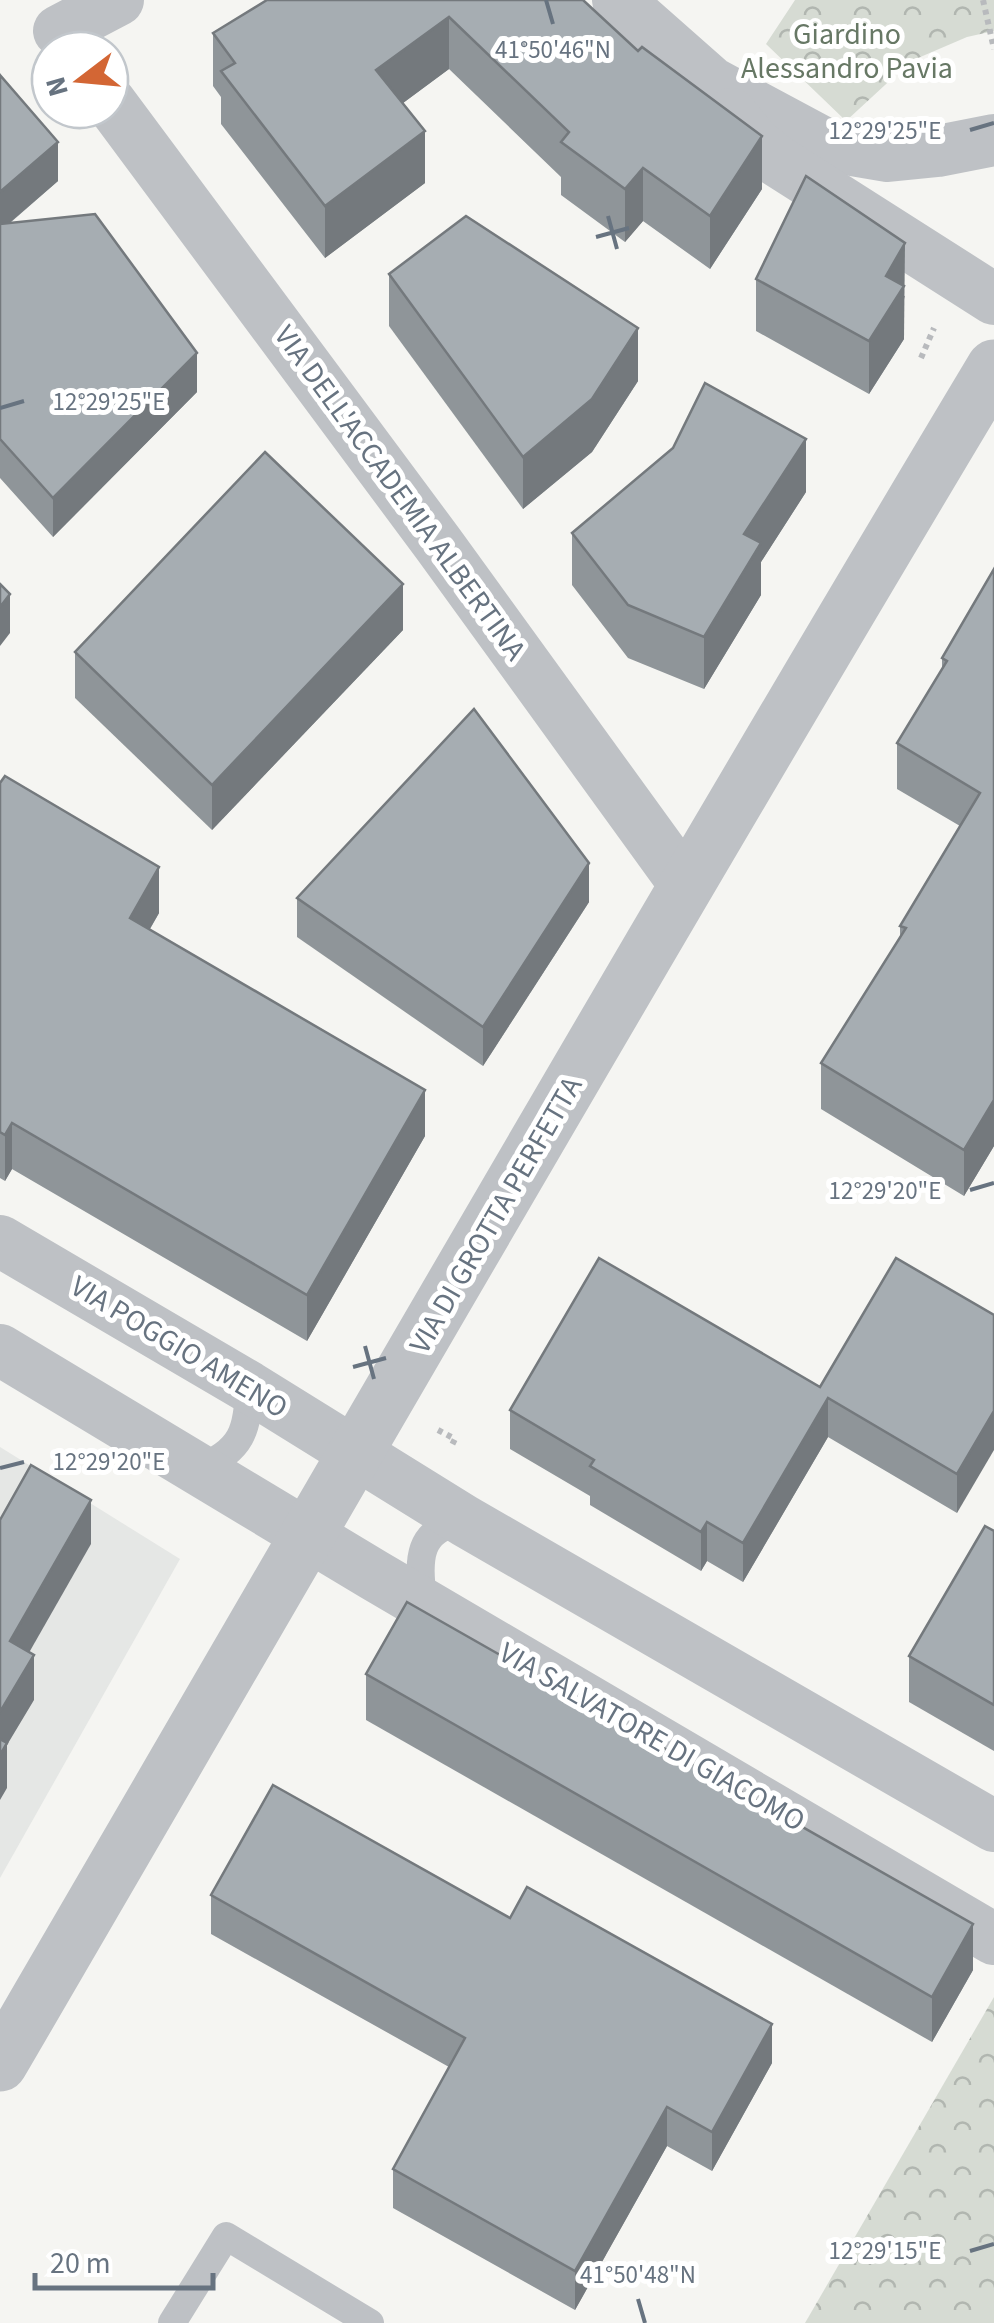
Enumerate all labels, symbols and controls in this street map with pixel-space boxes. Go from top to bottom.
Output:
park label: Giardino Alessandro Pavia [741,13,953,90]
north arrow [30,30,130,130]
text: 41°50'46"N [495,32,611,68]
text: N [35,72,79,101]
text: 12°29'25"E [829,113,941,149]
street label: VIA DELL'ACCADEMIA ALBERTINA [264,317,537,670]
text: 12°29'25"E [53,384,165,420]
street label: VIA DI GROTTA PERFETTA [399,1068,593,1362]
text: 12°29'20"E [829,1173,941,1209]
street label: VIA POGGIO AMENO [62,1265,296,1429]
text: 12°29'20"E [53,1444,165,1480]
street label: VIA SALVATORE DI GIACOMO [491,1632,813,1842]
scale bar [35,2228,212,2290]
text: 12°29'15"E [829,2233,941,2269]
text: 20 m [50,2242,111,2285]
text: 41°50'48"N [580,2257,696,2293]

